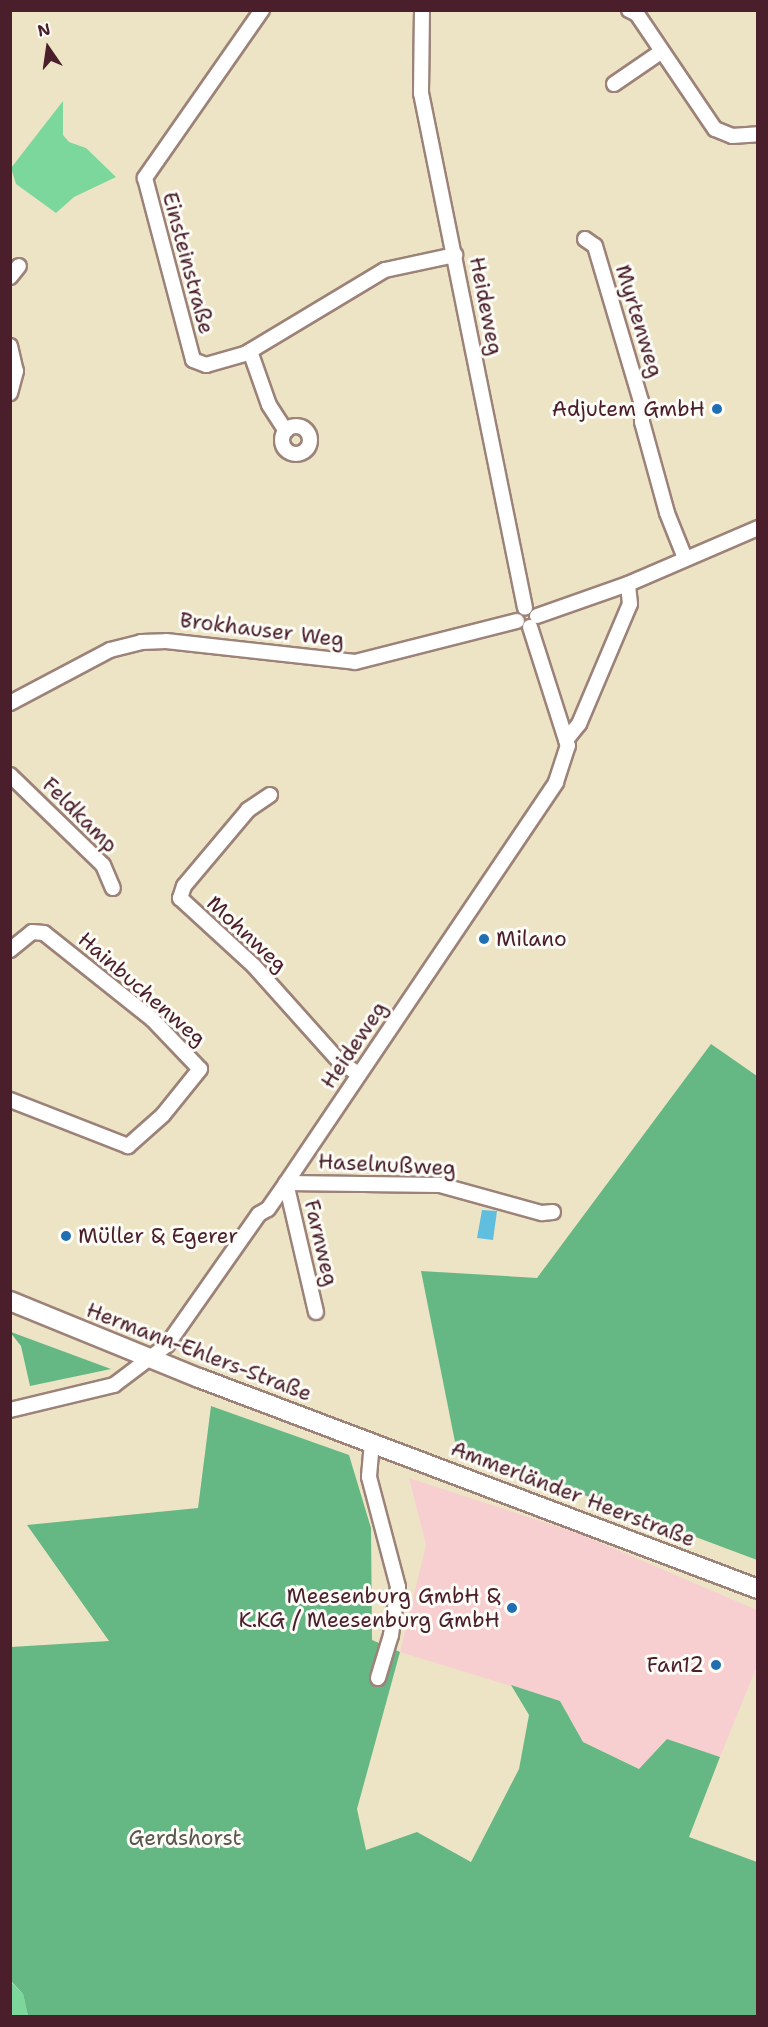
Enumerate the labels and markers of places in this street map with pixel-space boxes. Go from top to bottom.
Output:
place label: Adjutem GmbH [552,396,705,422]
marker: Adjutem GmbH [710,402,724,416]
place label: Milano [496,926,567,952]
marker: Milano [477,932,491,946]
place label: Müller & Egerer [78,1223,238,1249]
marker: Müller & Egerer [59,1229,73,1243]
place label: Meesenburg GmbH & K.KG / Meesenburg GmbH [238,1583,500,1633]
marker: Meesenburg GmbH & K.KG / Meesenburg GmbH [505,1601,519,1615]
place label: Fan12 [646,1652,704,1678]
marker: Fan12 [709,1658,723,1672]

